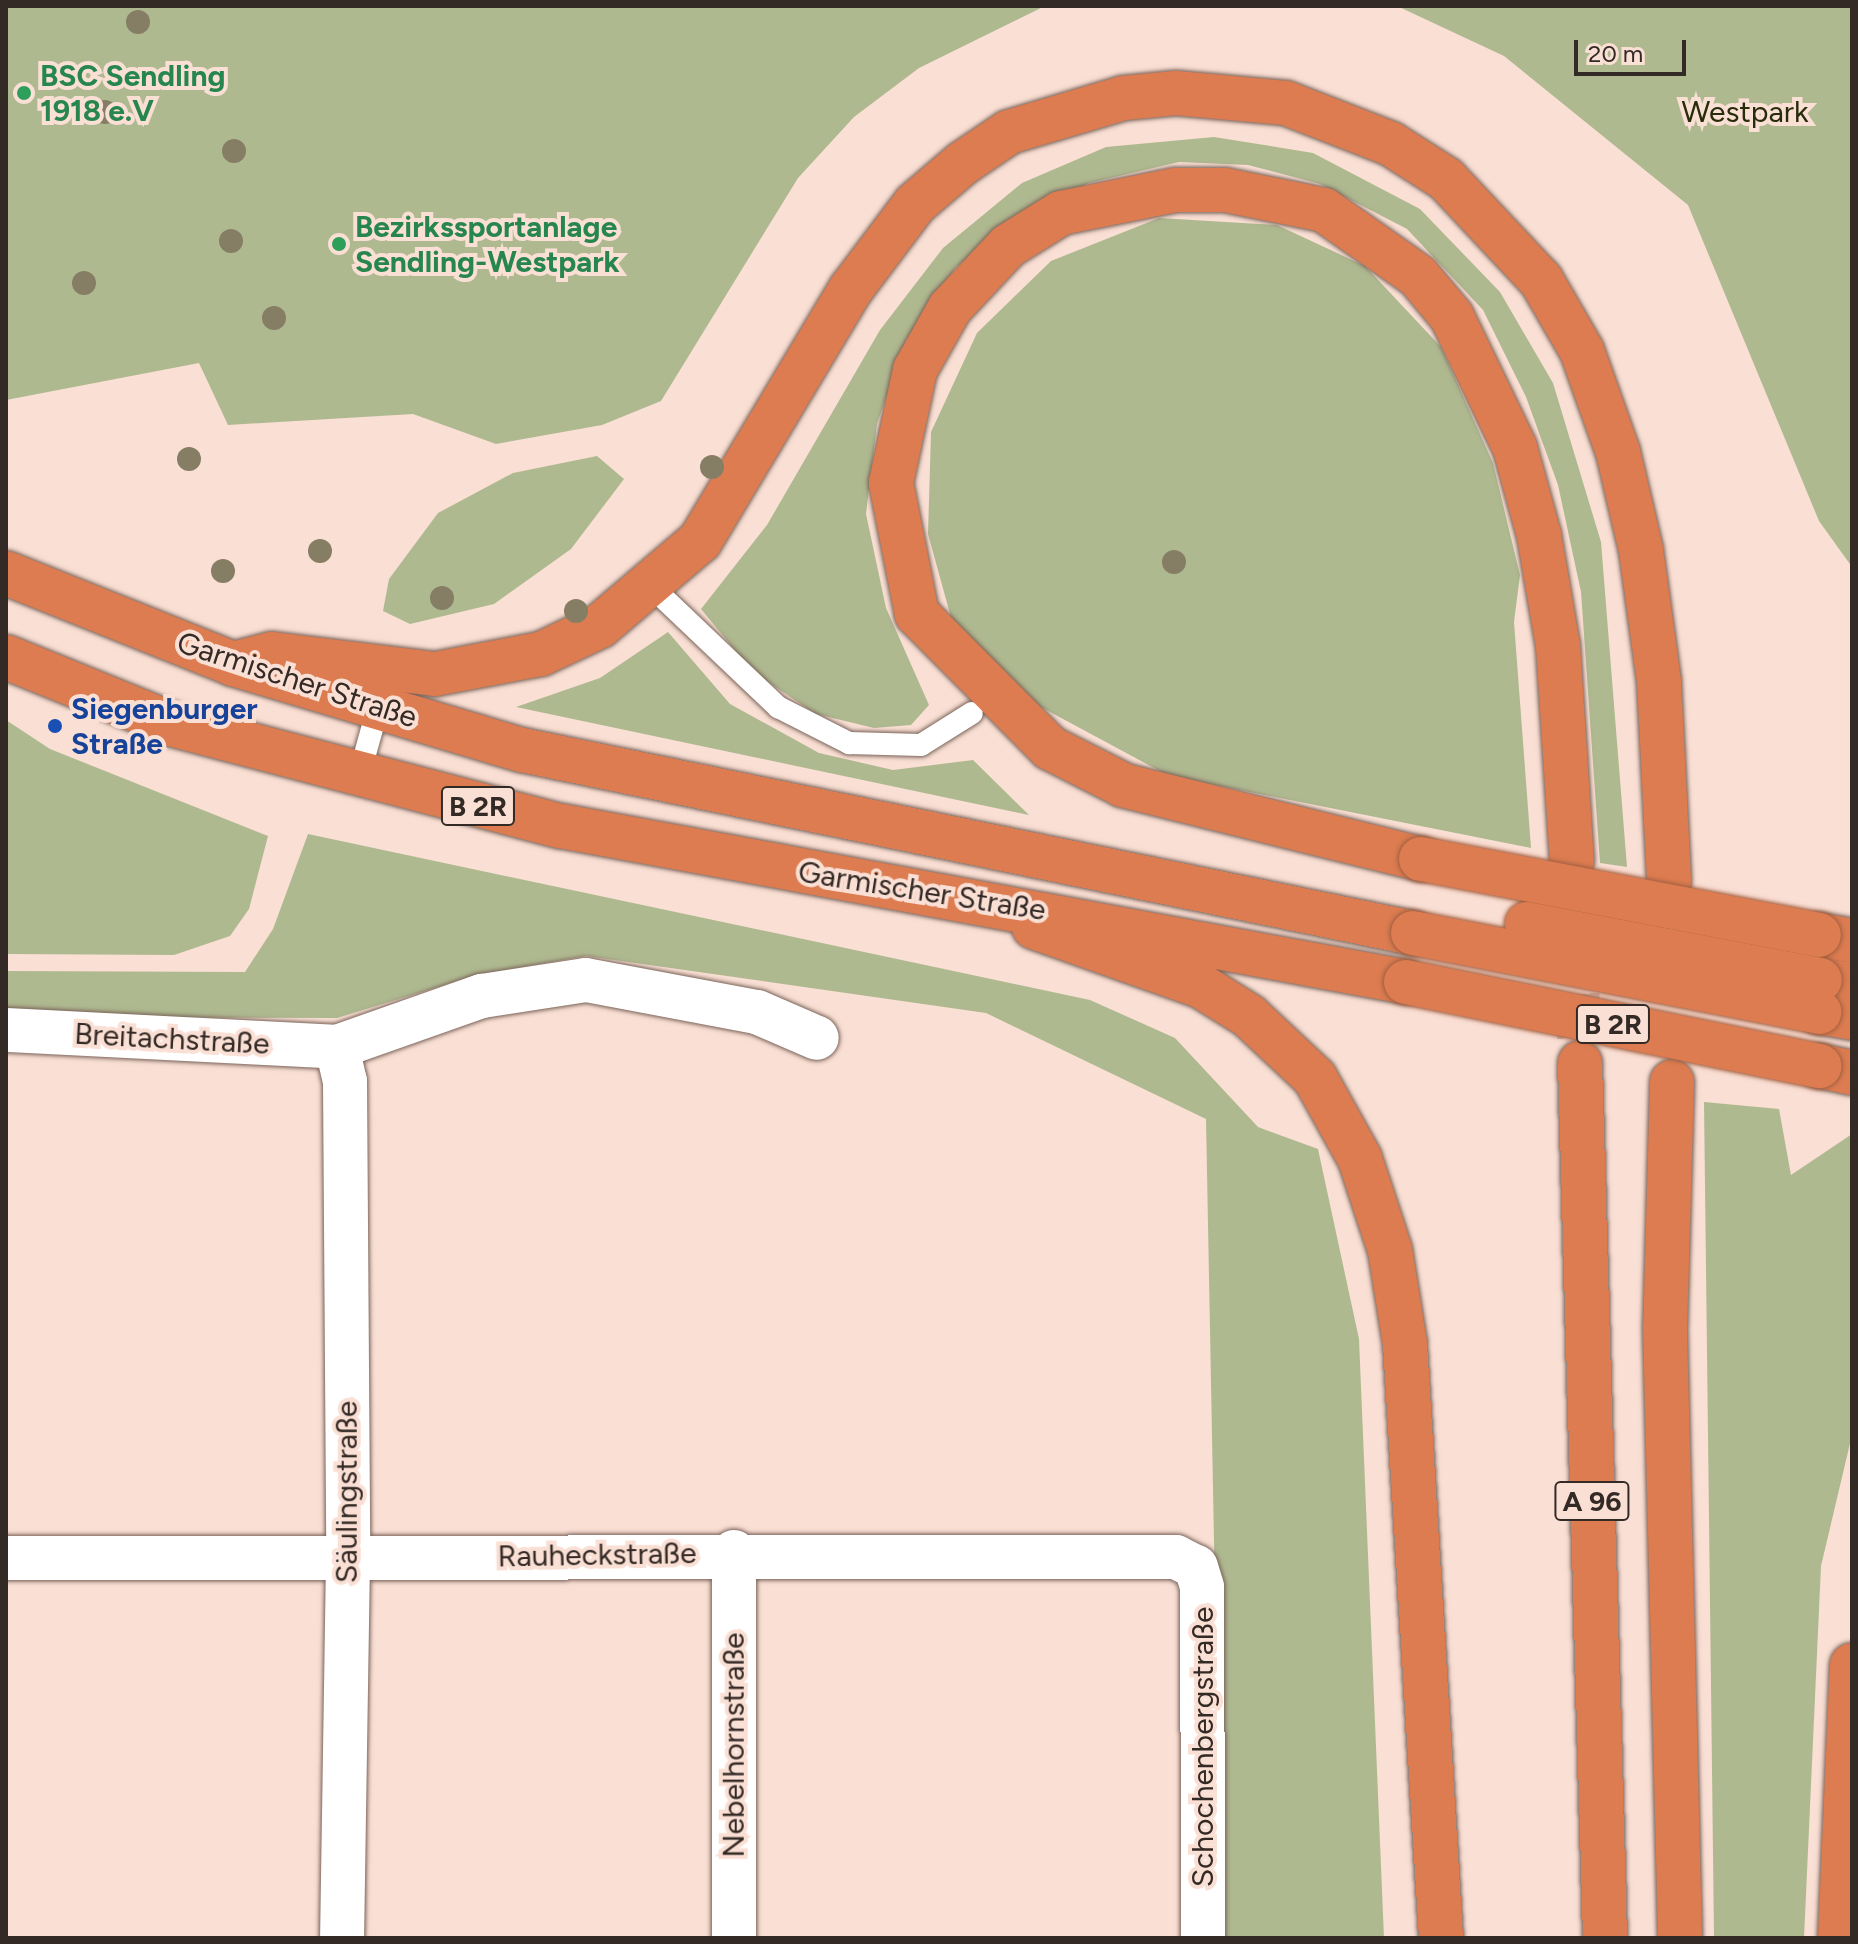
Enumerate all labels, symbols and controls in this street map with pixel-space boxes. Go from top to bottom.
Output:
scale bar [1578,24,1690,74]
text: 20 m [1588,39,1643,68]
place label: BSC Sendling 1918 e.V [40,58,225,128]
marker: BSC Sendling 1918 e.V [15,84,33,102]
park label: Westpark [1682,94,1808,130]
place label: Bezirkssportanlage Sendling-Westpark [355,209,620,280]
marker: Bezirkssportanlage Sendling-Westpark [330,235,348,253]
street label: Garmischer Straße [173,624,421,736]
place label: Siegenburger Straße [71,691,258,762]
marker: Siegenburger Straße [46,717,64,735]
road number: B 2R [440,782,516,830]
street label: Garmischer Straße [796,854,1048,928]
road number: B 2R [1575,1000,1651,1048]
street label: Breitachstraße [73,1016,271,1062]
street label: Säulingstraße [329,1401,365,1583]
road number: A 96 [1554,1477,1630,1525]
street label: Rauheckstraße [497,1535,697,1575]
street label: Schochenbergstraße [1185,1607,1221,1887]
street label: Nebelhornstraße [716,1632,752,1858]

